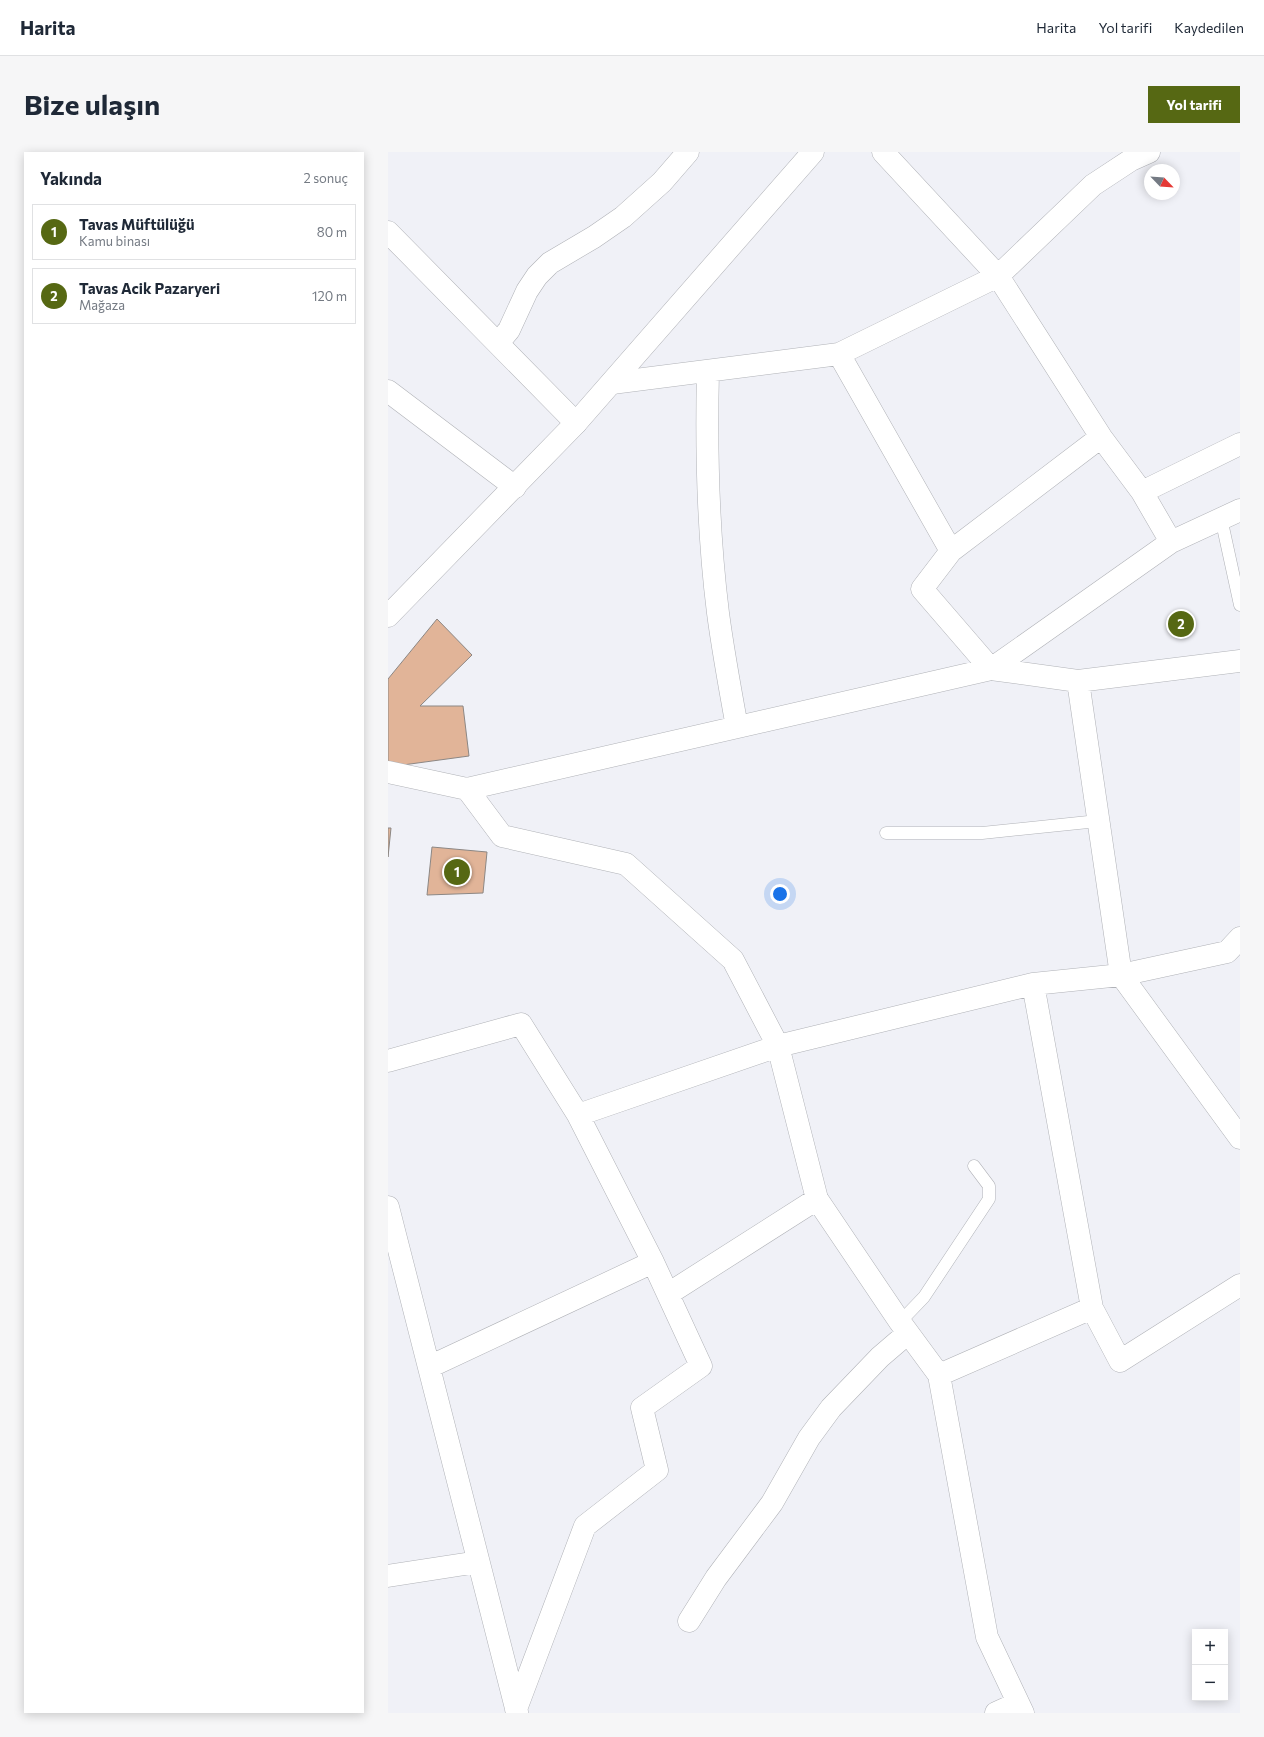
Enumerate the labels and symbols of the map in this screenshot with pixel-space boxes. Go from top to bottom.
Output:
north arrow [1144,164,1180,200]
pin: 2 [1168,609,1194,639]
pin: 1 [444,857,470,887]
your location [770,884,790,904]

